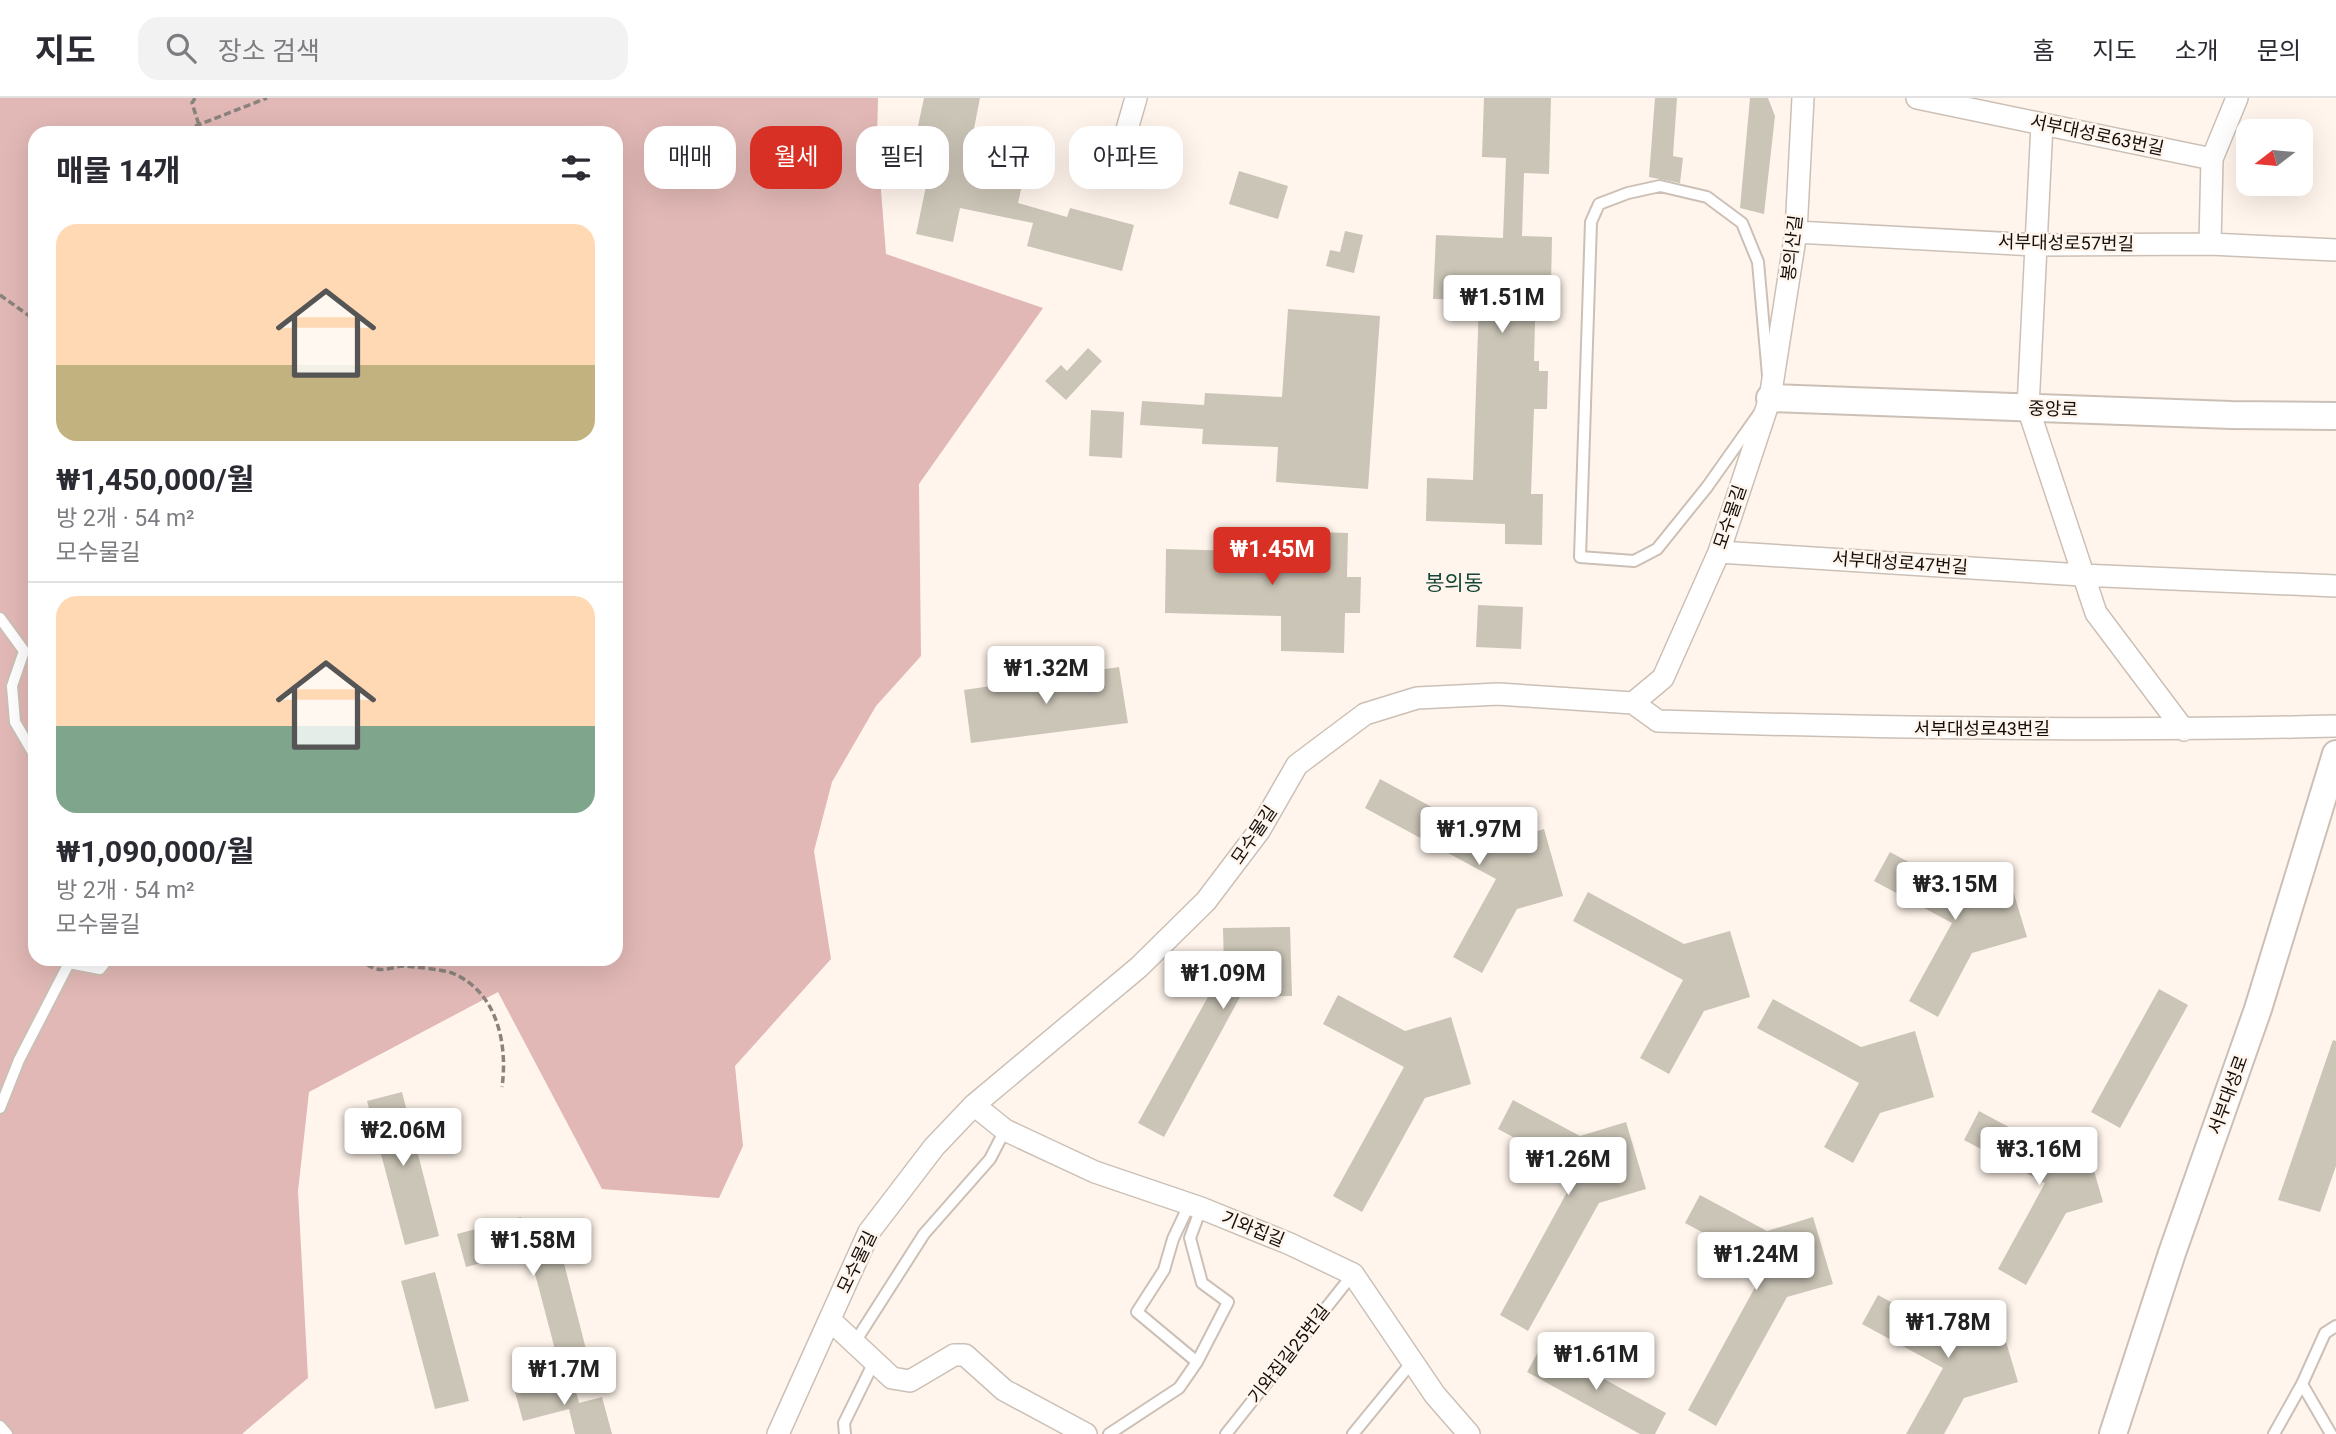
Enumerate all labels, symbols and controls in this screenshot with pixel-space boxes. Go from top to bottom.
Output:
search box [138,17,628,80]
icon: search [162,29,200,67]
text: 지도 [35,31,96,70]
text: 장소 검색 [218,36,320,66]
text: 홈 [2032,37,2054,65]
text: 지도 [2092,37,2137,65]
text: 소개 [2175,37,2219,65]
text: 문의 [2257,37,2301,65]
street label: 서부대성로63번길 [2028,110,2166,159]
north arrow [2236,119,2314,196]
map controls [2236,119,2313,196]
chip: 매매 [644,126,736,189]
chip: 월세 [750,126,842,189]
chip: 필터 [856,126,949,189]
chip: 신규 [963,126,1055,189]
chip: 아파트 [1069,126,1183,189]
icon: filters [557,149,595,187]
text: 매물 14개 [56,153,181,188]
street label: 봉의산길 [1777,214,1806,282]
street label: 서부대성로57번길 [1998,231,2134,254]
icon: home [263,270,389,396]
pin: ₩1.51M [1445,275,1559,335]
text: ₩1.51M [1459,284,1545,311]
street label: 중앙로 [2028,397,2078,420]
text: ₩1,450,000/월 [56,462,254,497]
street label: 모수물길 [1709,482,1750,552]
text: 방 2개 · 54 m² [56,505,195,532]
pin: ₩1.45M [1215,528,1329,587]
text: ₩1.45M [1229,536,1315,563]
text: 모수물길 [56,539,141,566]
street label: 서부대성로47번길 [1831,547,1969,578]
district label: 봉의동 [1425,571,1483,595]
icon: home [263,642,389,768]
pin: ₩1.32M [989,646,1103,706]
text: ₩1.32M [1003,655,1089,682]
street label: 서부대성로43번길 [1914,718,2050,739]
street label: 모수물길 [1226,801,1281,868]
pin: ₩1.97M [1422,808,1536,867]
text: ₩1.97M [1436,816,1522,843]
text: ₩1,090,000/월 [56,834,254,869]
pin: ₩3.15M [1898,862,2012,922]
text: ₩3.15M [1912,871,1998,898]
text: 방 2개 · 54 m² [56,877,195,904]
text: 모수물길 [56,911,141,938]
pin: ₩1.09M [1166,951,1280,1011]
text: ₩1.09M [1180,960,1266,987]
street label: 서부대성로 [2204,1052,2252,1137]
pin: ₩2.06M [346,1108,460,1168]
text: ₩2.06M [360,1117,446,1144]
pin: ₩3.16M [1982,1128,2096,1187]
text: ₩3.16M [1996,1136,2082,1163]
pin: ₩1.26M [1511,1138,1625,1197]
text: ₩1.26M [1525,1146,1611,1173]
street label: 기와집길 [1219,1206,1288,1251]
pin: ₩1.58M [476,1218,590,1278]
text: ₩1.58M [490,1227,576,1254]
street label: 모수물길 [833,1227,881,1296]
pin: ₩1.24M [1699,1232,1813,1292]
text: ₩1.24M [1713,1241,1799,1268]
street label: 기와집길25번길 [1244,1300,1334,1407]
pin: ₩1.78M [1891,1300,2005,1360]
text: ₩1.78M [1905,1309,1991,1336]
pin: ₩1.61M [1539,1332,1653,1392]
text: ₩1.61M [1553,1341,1639,1368]
pin: ₩1.7M [515,1348,613,1407]
text: ₩1.7M [528,1356,600,1383]

